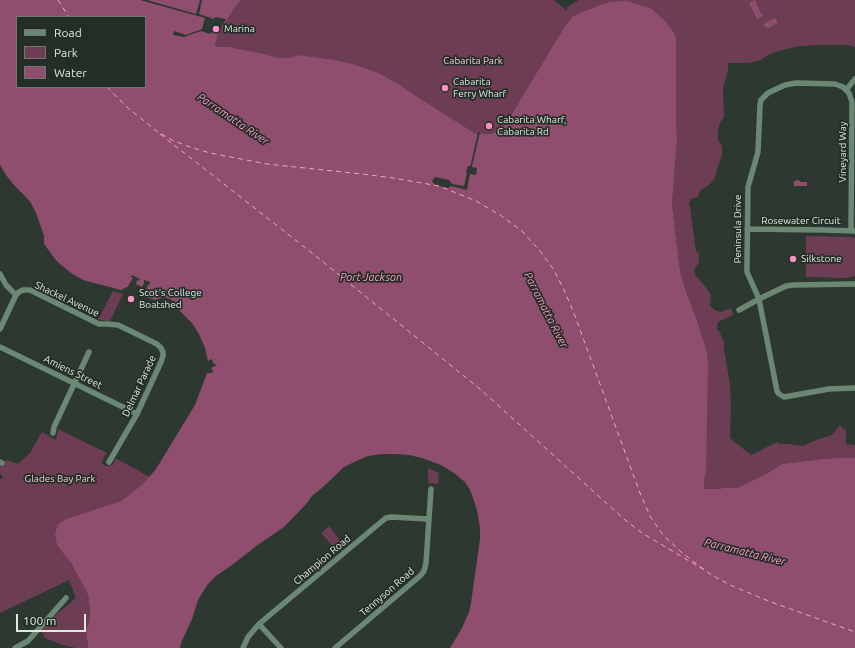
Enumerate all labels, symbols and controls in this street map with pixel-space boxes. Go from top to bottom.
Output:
legend [16,16,146,88]
place label: Marina [224,23,255,35]
marker: Marina [211,24,221,34]
text: Road [54,26,82,39]
text: Park [54,46,78,59]
park label: Cabarita Park [443,55,503,67]
text: Water [54,66,87,79]
place label: Cabarita Ferry Wharf [453,76,506,100]
marker: Cabarita Ferry Wharf [440,83,450,93]
water label: Parramatta River [195,90,271,148]
place label: Cabarita Wharf, Cabarita Rd [497,114,567,138]
marker: Cabarita Wharf, Cabarita Rd [484,121,494,131]
street label: Vineyard Way [837,121,849,183]
street label: Peninsula Drive [732,195,744,263]
street label: Rosewater Circuit [761,215,841,227]
place label: Silkstone [801,253,842,265]
marker: Silkstone [788,254,798,264]
water label: Port Jackson [340,270,402,284]
water label: Parramatta River [521,270,571,350]
street label: Shackel Avenue [33,279,101,319]
place label: Scot's College Boatshed [139,287,202,310]
marker: Scot's College Boatshed [126,294,136,304]
street label: Amiens Street [42,353,104,391]
street label: Delmar Parade [120,353,158,419]
park label: Glades Bay Park [25,473,95,485]
street label: Champion Road [291,533,353,587]
water label: Parramatta River [703,536,787,568]
street label: Tennyson Road [357,565,417,619]
scale bar [18,606,88,632]
text: 100 m [23,614,56,627]

